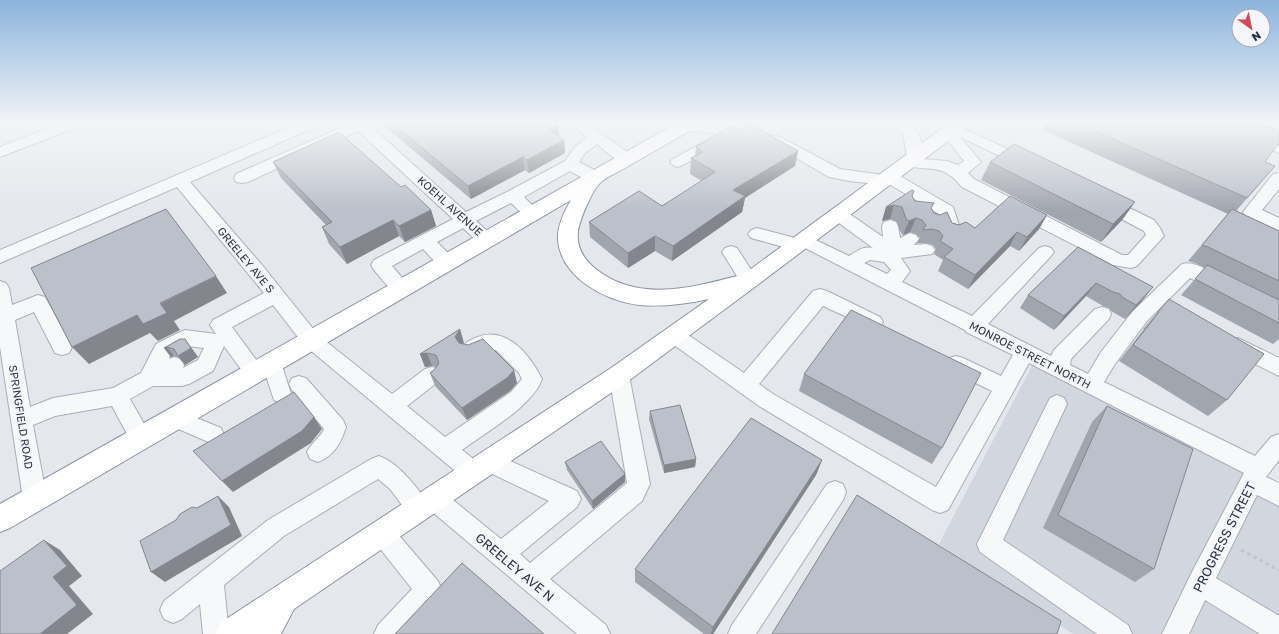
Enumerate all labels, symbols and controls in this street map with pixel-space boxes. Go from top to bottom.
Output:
north arrow [1231,8,1271,48]
text: N [1250,29,1264,45]
street label: KOEHL AVENUE [415,173,486,238]
street label: GREELEY AVE S [215,224,278,295]
street label: MONROE STREET NORTH [967,318,1093,391]
street label: SPRINGFIELD ROAD [7,364,36,470]
street label: PROGRESS STREET [1189,479,1259,595]
street label: GREELEY AVE N [472,529,558,605]

